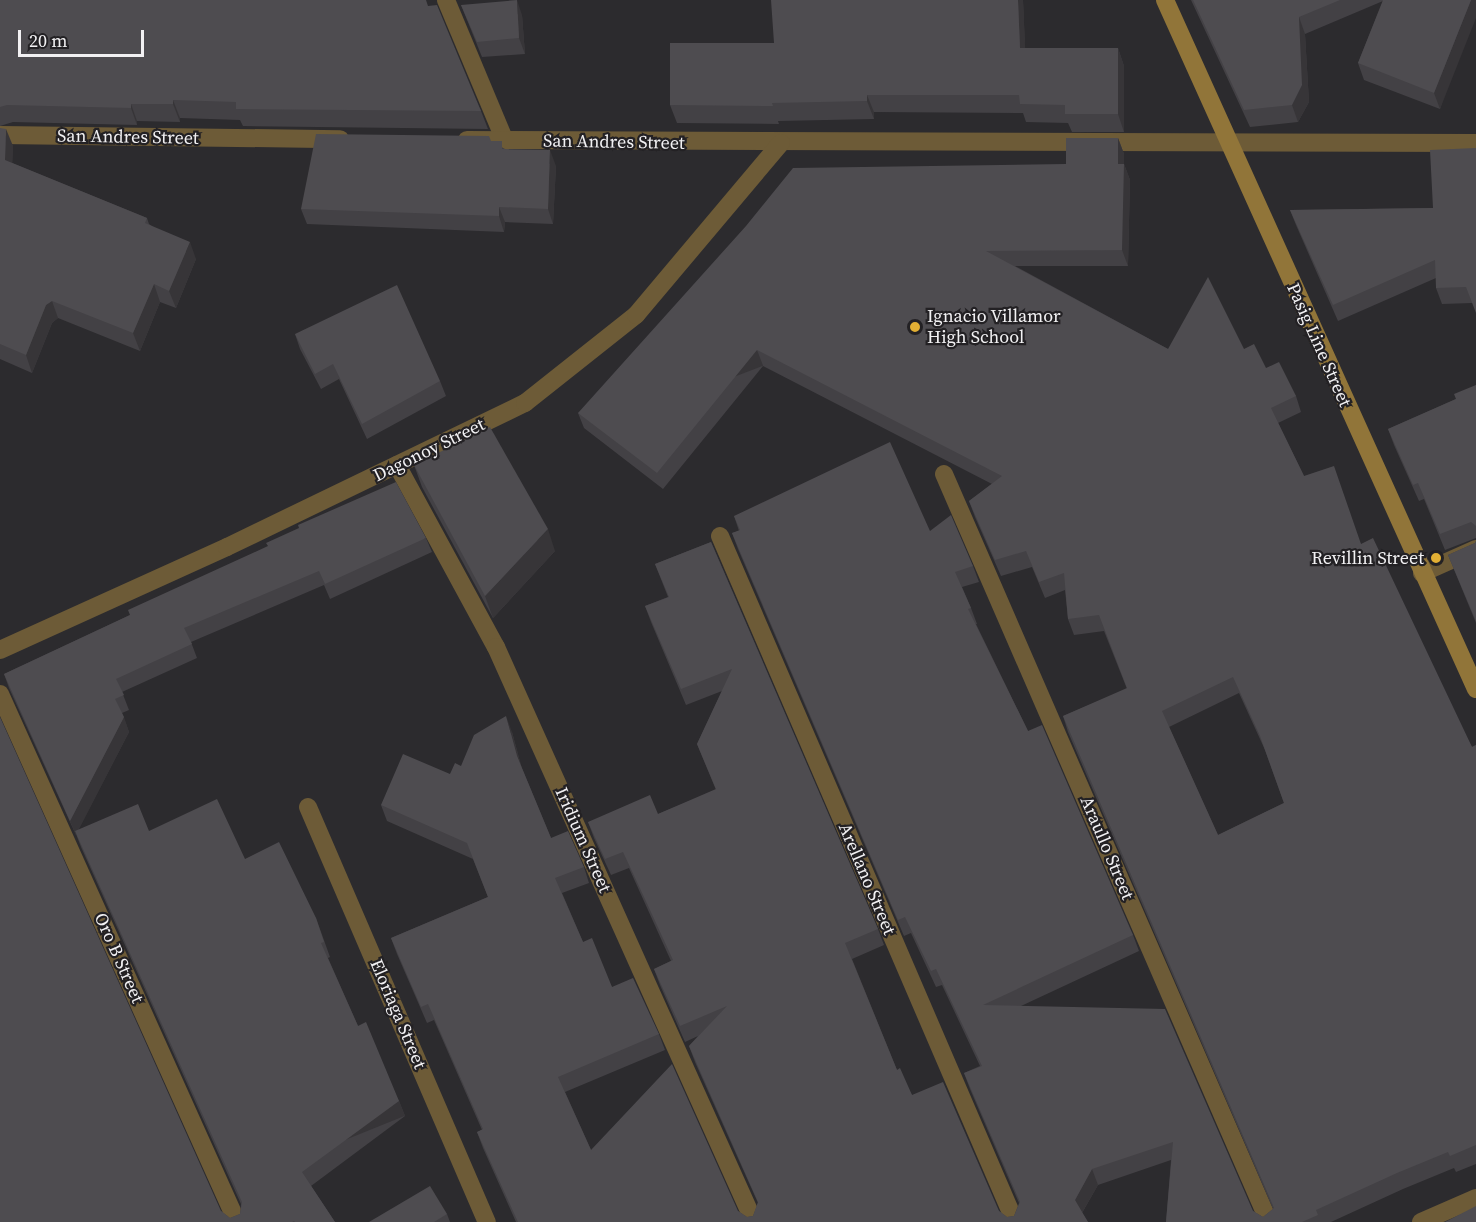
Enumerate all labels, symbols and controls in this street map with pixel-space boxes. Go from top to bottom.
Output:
scale bar [21,18,147,56]
text: 20 m [29,28,67,53]
street label: San Andres Street [57,125,199,149]
street label: San Andres Street [543,130,685,154]
street label: Pasig Line Street [1282,280,1356,410]
place label: Ignacio Villamor High School [927,306,1061,348]
marker: Ignacio Villamor High School [908,320,922,334]
street label: Dagonoy Street [370,414,488,486]
place label: Revillin Street [1311,547,1424,569]
marker: Revillin Street [1429,551,1443,565]
street label: Iridium Street [550,784,616,896]
street label: Araullo Street [1075,793,1139,903]
street label: Arellano Street [834,820,900,938]
street label: Oro B Street [90,910,148,1006]
street label: Eloriaga Street [365,956,431,1072]

